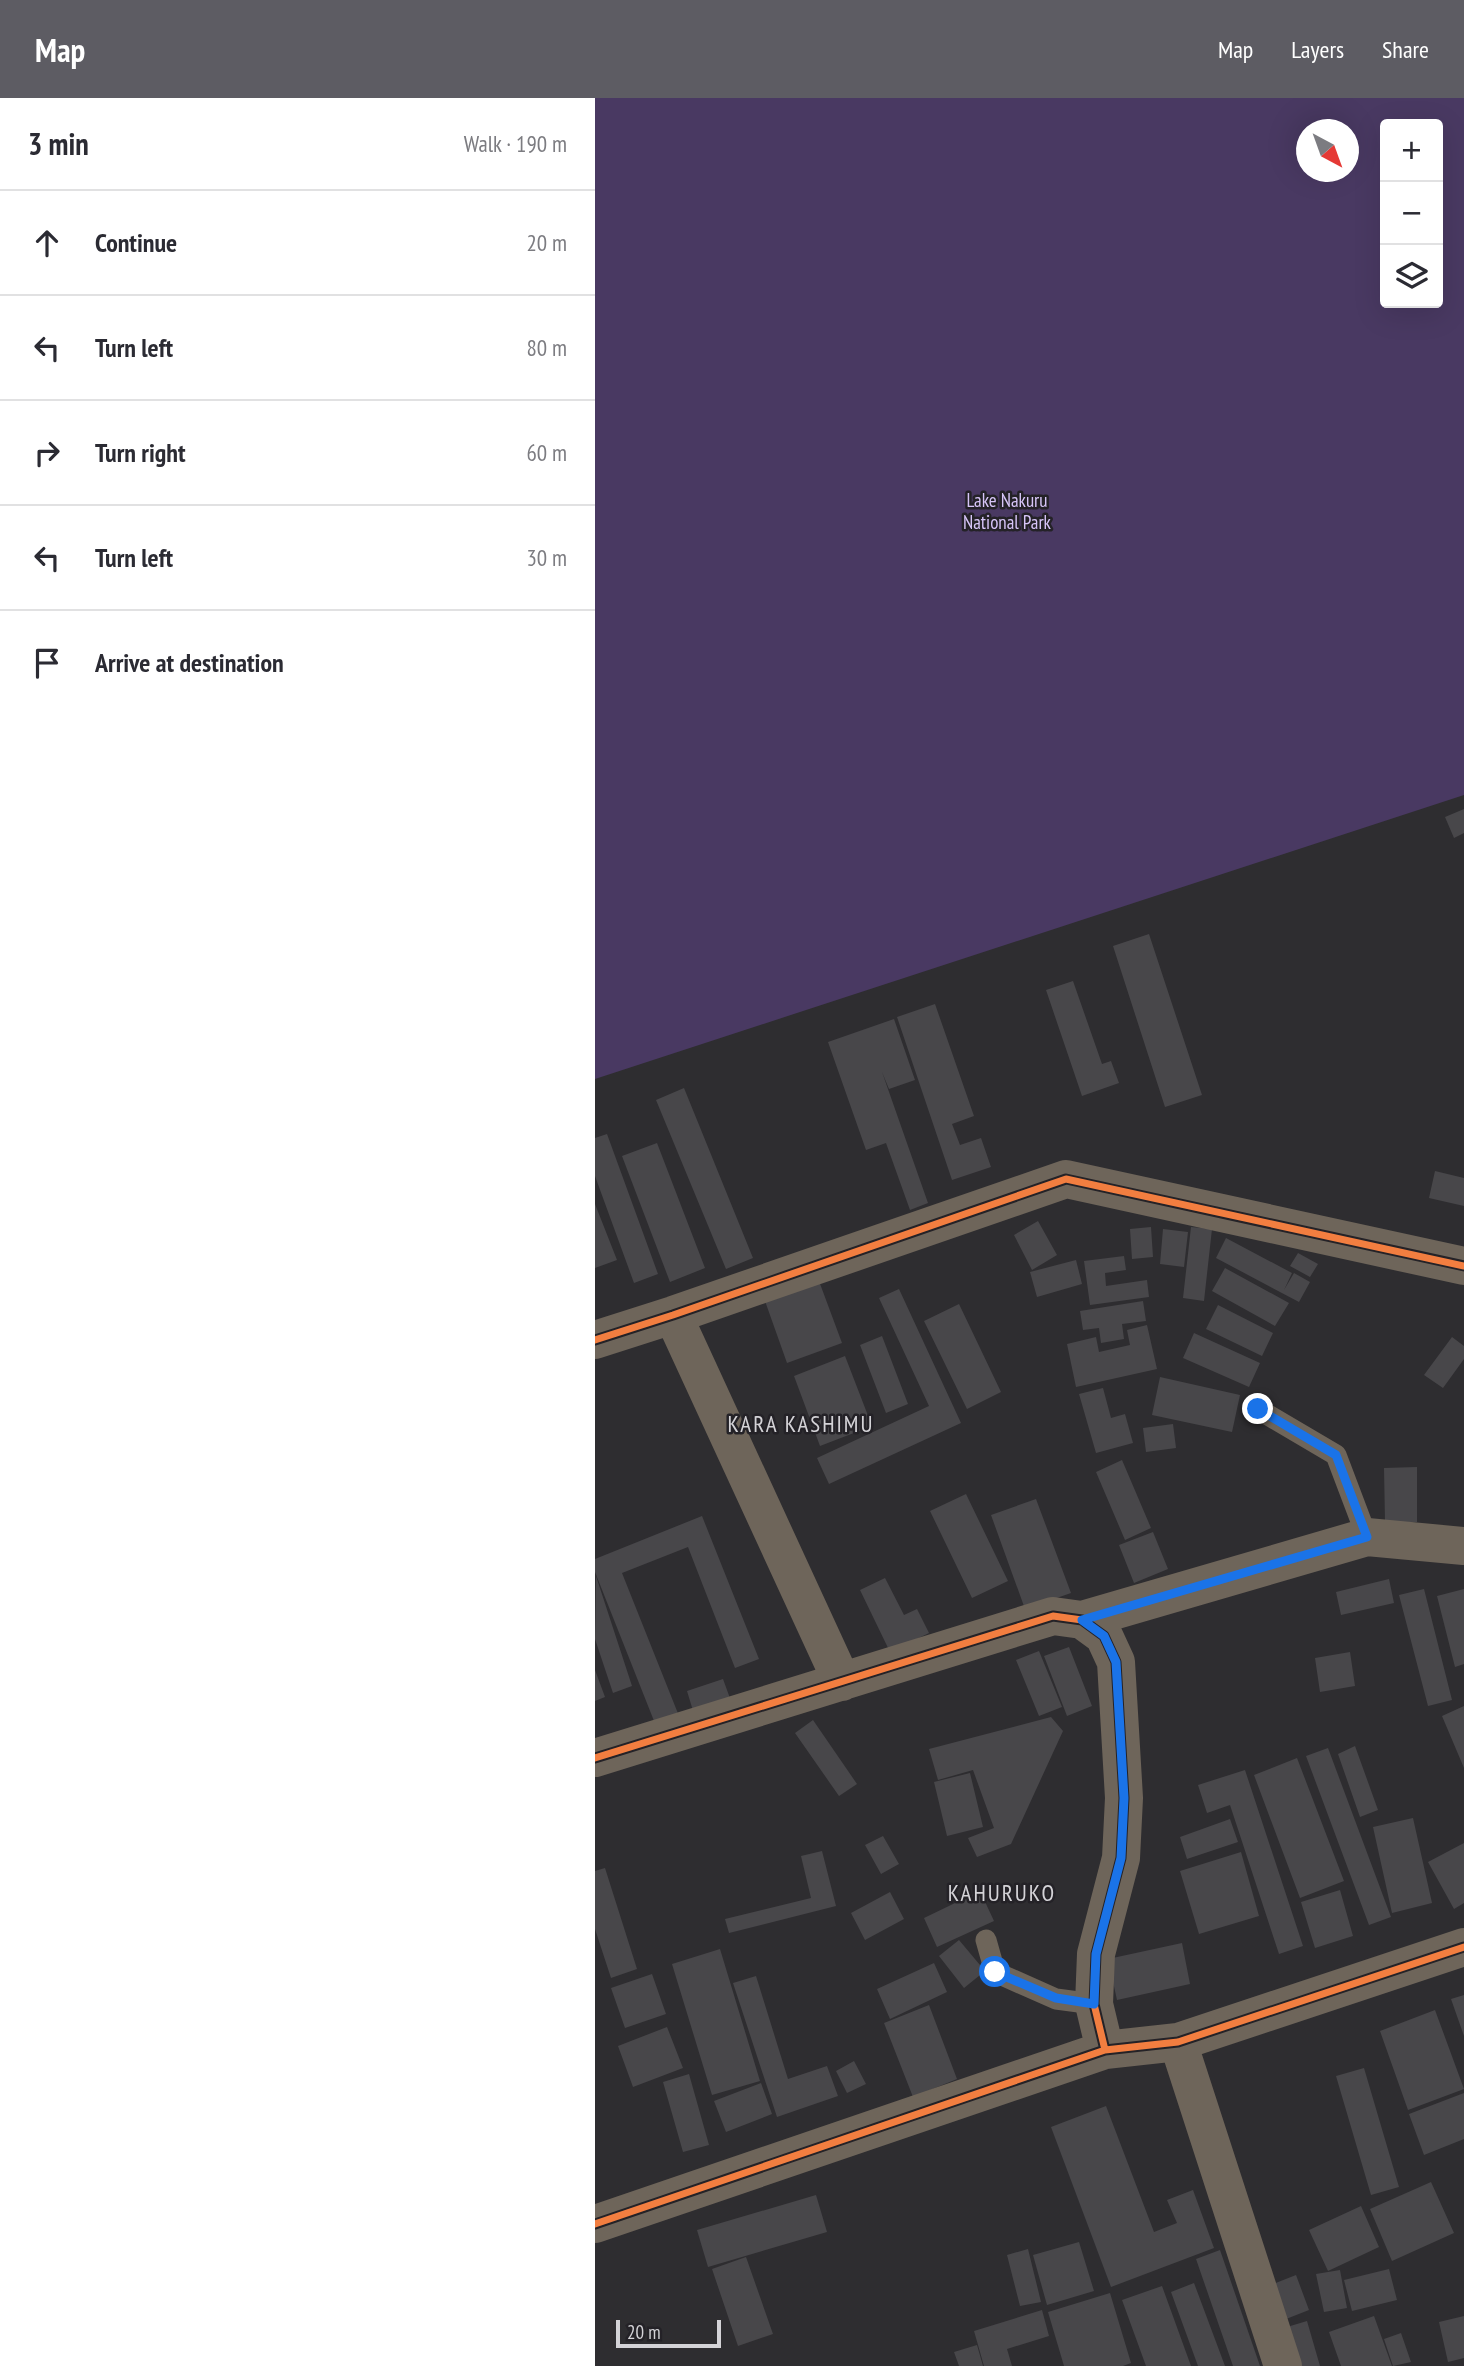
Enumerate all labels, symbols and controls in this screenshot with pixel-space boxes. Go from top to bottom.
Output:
text: Map [35,28,85,71]
text: Map [1218,34,1253,65]
text: Layers [1291,34,1344,65]
text: Share [1382,34,1429,65]
north arrow [1296,119,1359,182]
map controls [1380,119,1443,308]
button: + [1380,119,1443,182]
text: 3 min [28,124,89,163]
text: Walk · 190 m [464,129,567,158]
button: − [1380,182,1443,245]
icon: ahead [28,224,66,262]
text: Continue [95,226,177,259]
text: 20 m [526,228,567,257]
button: layers [1380,245,1443,308]
icon: left [28,329,66,367]
text: Turn left [95,331,173,364]
text: 80 m [526,333,567,362]
icon: right [28,434,66,472]
text: Turn right [95,436,186,469]
text: 60 m [526,438,567,467]
park label: Lake Nakuru National Park [963,488,1052,534]
icon: left [28,539,66,577]
text: Turn left [95,541,173,574]
text: 30 m [526,543,567,572]
icon: arrive [28,644,66,682]
text: Arrive at destination [95,646,284,679]
route end [1242,1393,1273,1424]
district label: KARA KASHIMU [727,1409,875,1438]
district label: KAHURUKO [948,1878,1056,1907]
route start [979,1956,1010,1987]
scale bar [616,2317,721,2349]
text: 20 m [627,2320,661,2344]

